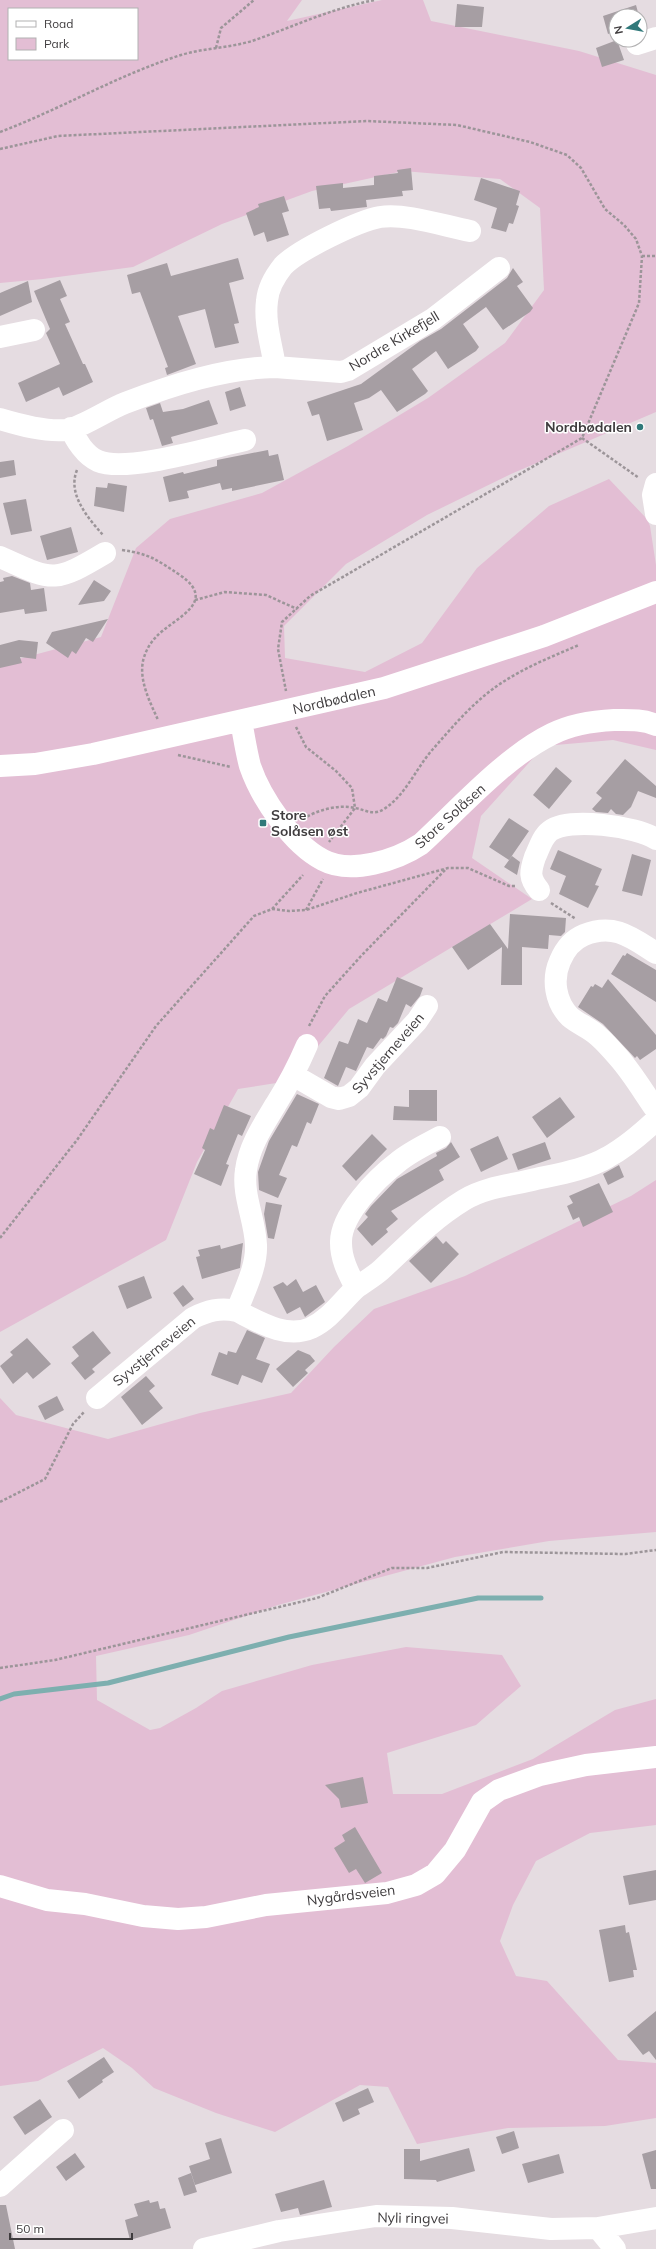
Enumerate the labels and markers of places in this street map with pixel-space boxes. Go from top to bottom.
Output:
place label: Nordbødalen [545,418,632,436]
marker: Nordbødalen [635,422,645,432]
place label: Store Solåsen øst [271,806,349,840]
marker: Store Solåsen øst [258,818,268,828]

